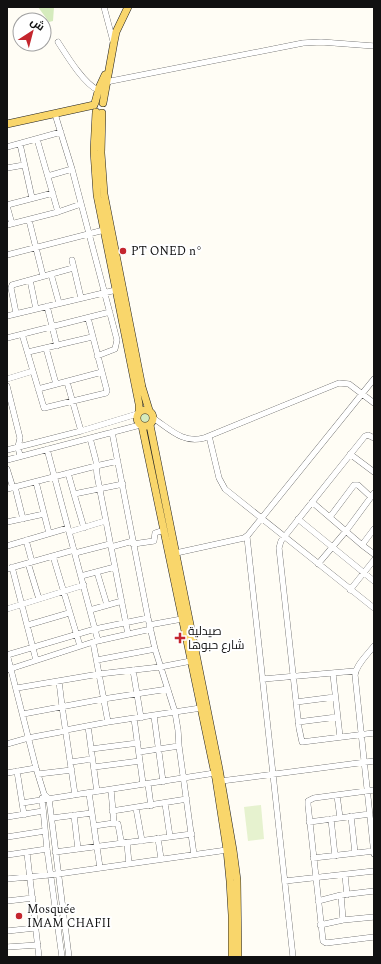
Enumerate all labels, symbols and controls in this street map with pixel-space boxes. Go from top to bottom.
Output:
north arrow [12,12,52,52]
text: ش [27,13,48,35]
place label: PT ONED n° [131,242,202,261]
marker: PT ONED n° [118,246,128,256]
place label: صيدلية شارع حبوها [188,622,245,655]
marker: صيدلية شارع حبوها [175,633,185,643]
place label: Mosquée IMAM CHAFII [27,900,111,933]
marker: Mosquée IMAM CHAFII [14,911,24,921]

